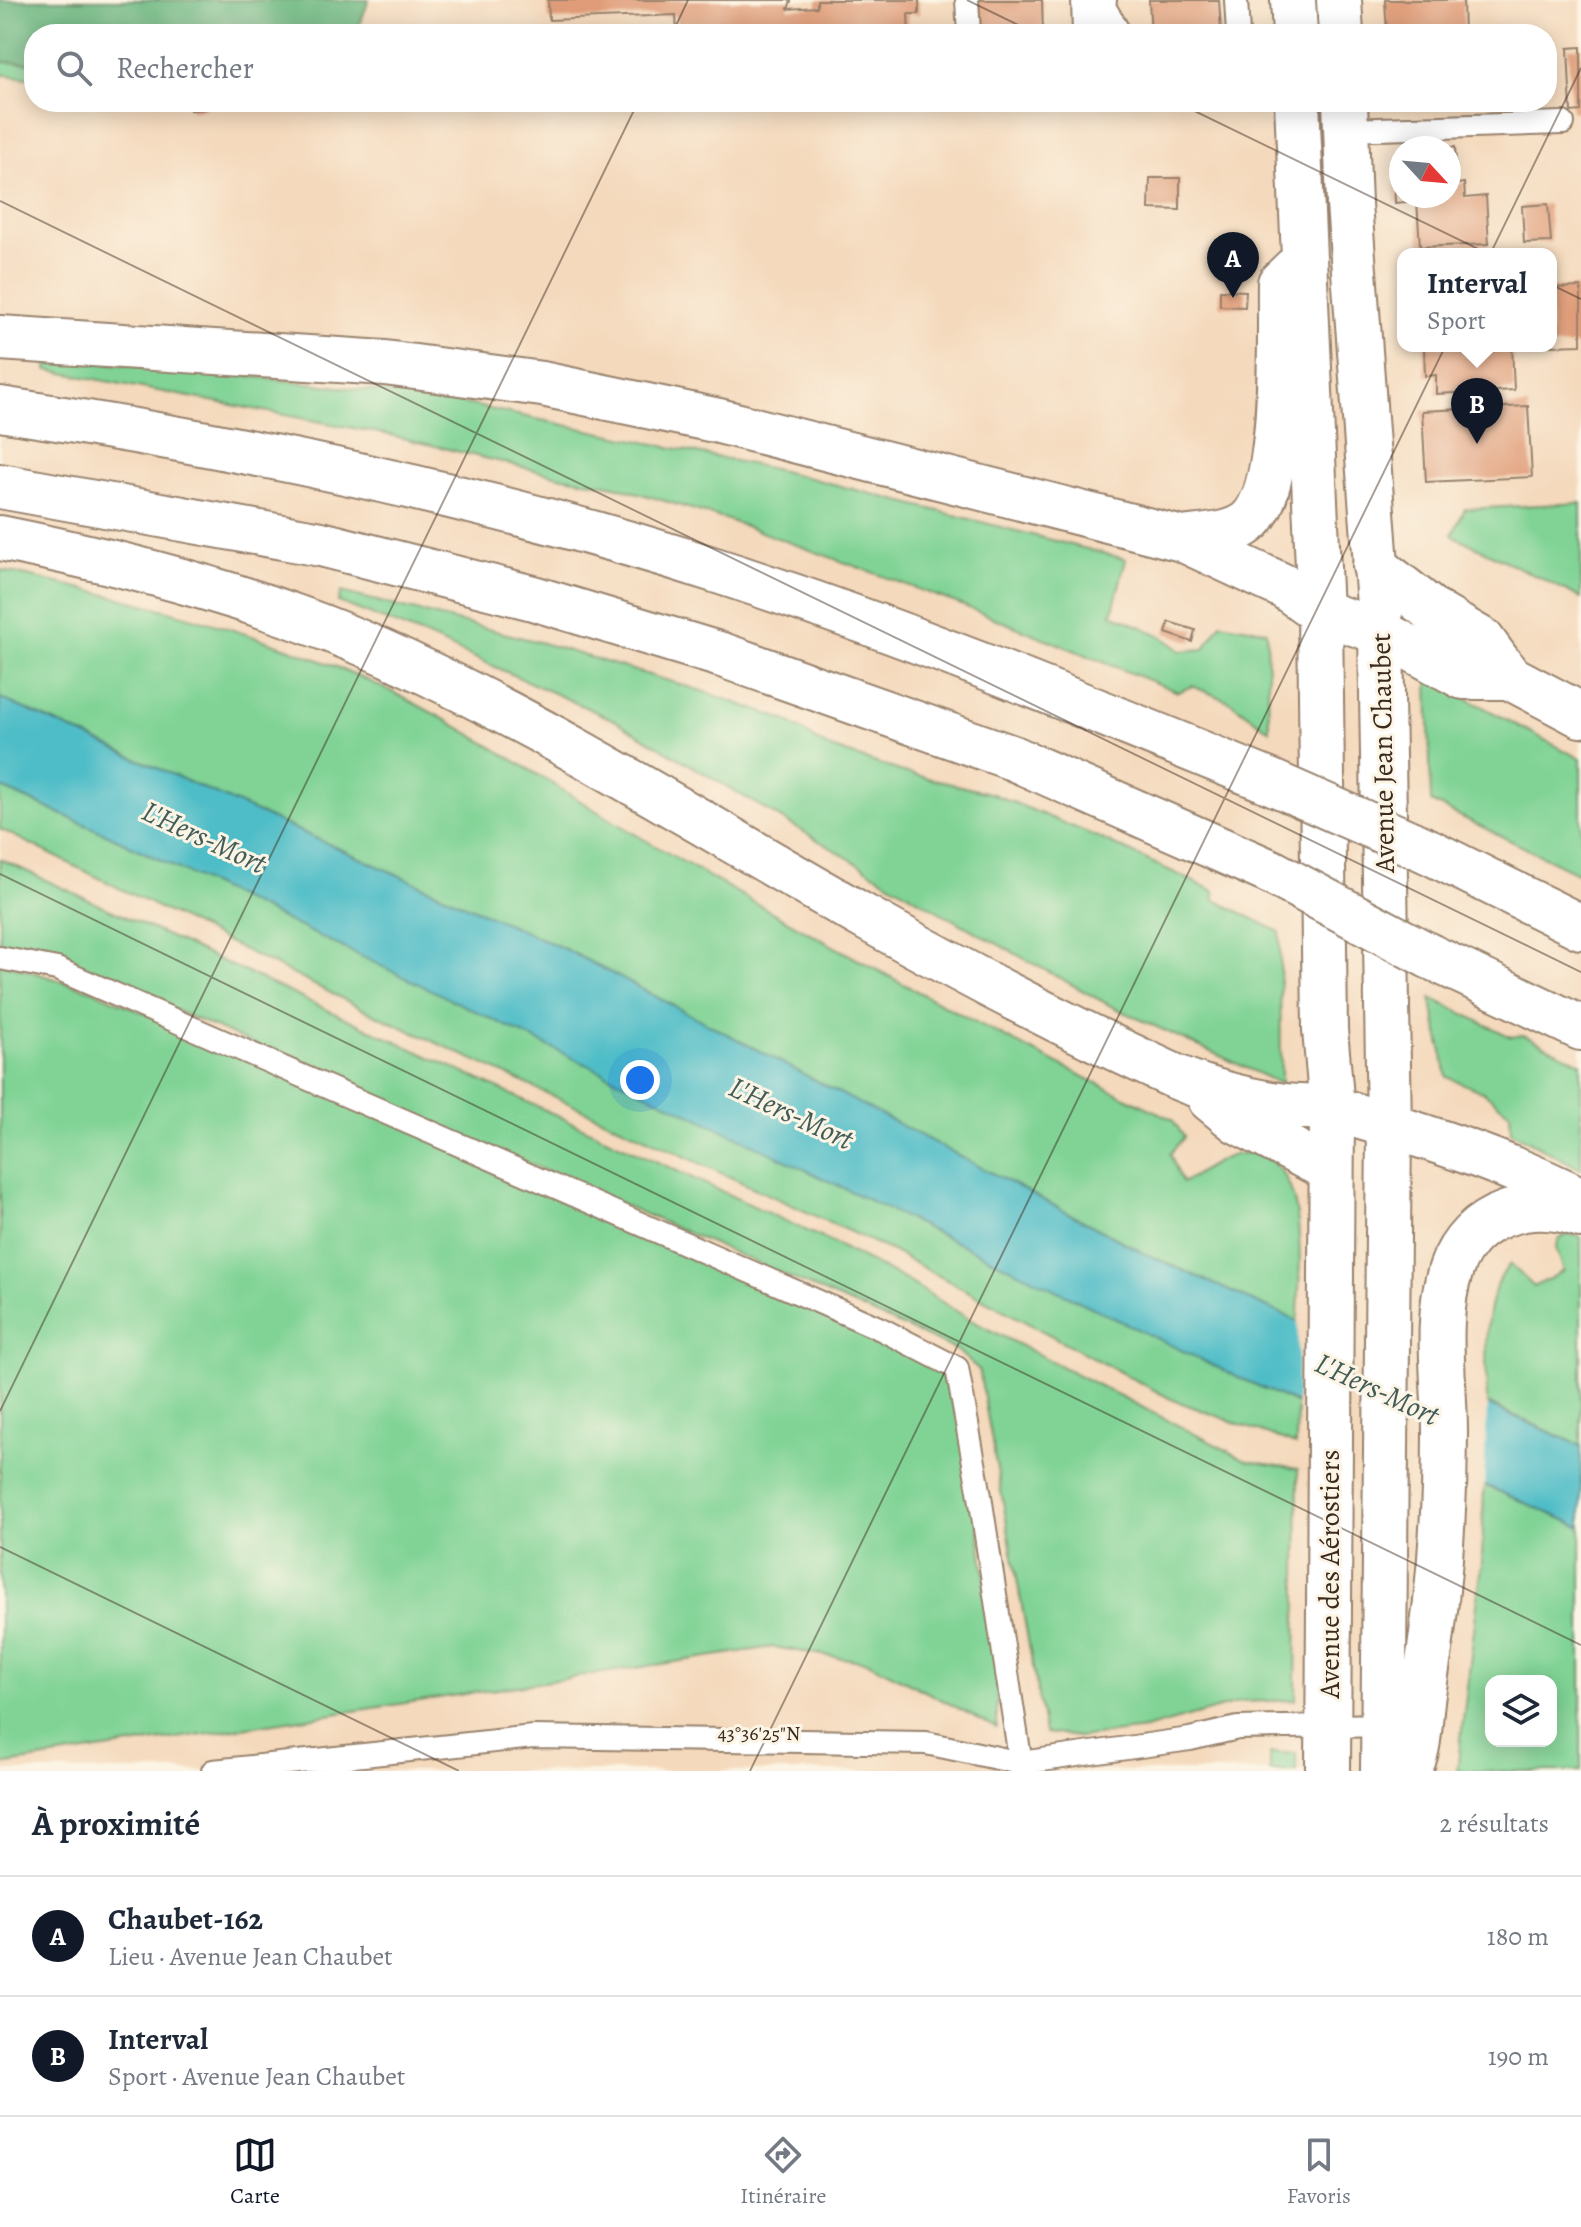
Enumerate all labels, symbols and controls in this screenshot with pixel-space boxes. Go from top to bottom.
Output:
search box [24,24,1557,112]
icon: search [52,46,96,90]
text: Rechercher [116,48,254,88]
north arrow [1389,136,1461,208]
pin: A [1207,232,1259,298]
popup [1397,248,1557,352]
text: Interval [1427,263,1527,303]
text: Sport [1427,303,1486,338]
pin: B [1451,378,1503,444]
street label: Avenue Jean Chaubet [1362,633,1404,874]
water label: L'Hers-Mort [135,791,274,884]
your location [620,1060,660,1100]
water label: L'Hers-Mort [722,1067,861,1160]
water label: L'Hers-Mort [1308,1343,1447,1436]
street label: Avenue des Aérostiers [1311,1449,1349,1700]
map controls [1485,1675,1557,1747]
button: layers [1485,1675,1557,1747]
text: 43°36'25"N [718,1720,800,1747]
text: À proximité [32,1800,200,1847]
text: 2 résultats [1440,1806,1549,1841]
text: Chaubet-162 [108,1899,263,1939]
text: A [50,1919,66,1954]
text: 180 m [1487,1919,1549,1954]
text: Lieu · Avenue Jean Chaubet [108,1939,393,1974]
text: Interval [108,2019,208,2059]
text: B [50,2039,66,2074]
text: 190 m [1488,2039,1549,2074]
text: Sport · Avenue Jean Chaubet [108,2059,405,2094]
tab: Carte [230,2133,280,2211]
tab: Itinéraire [740,2133,826,2211]
tab: Favoris [1287,2133,1351,2211]

